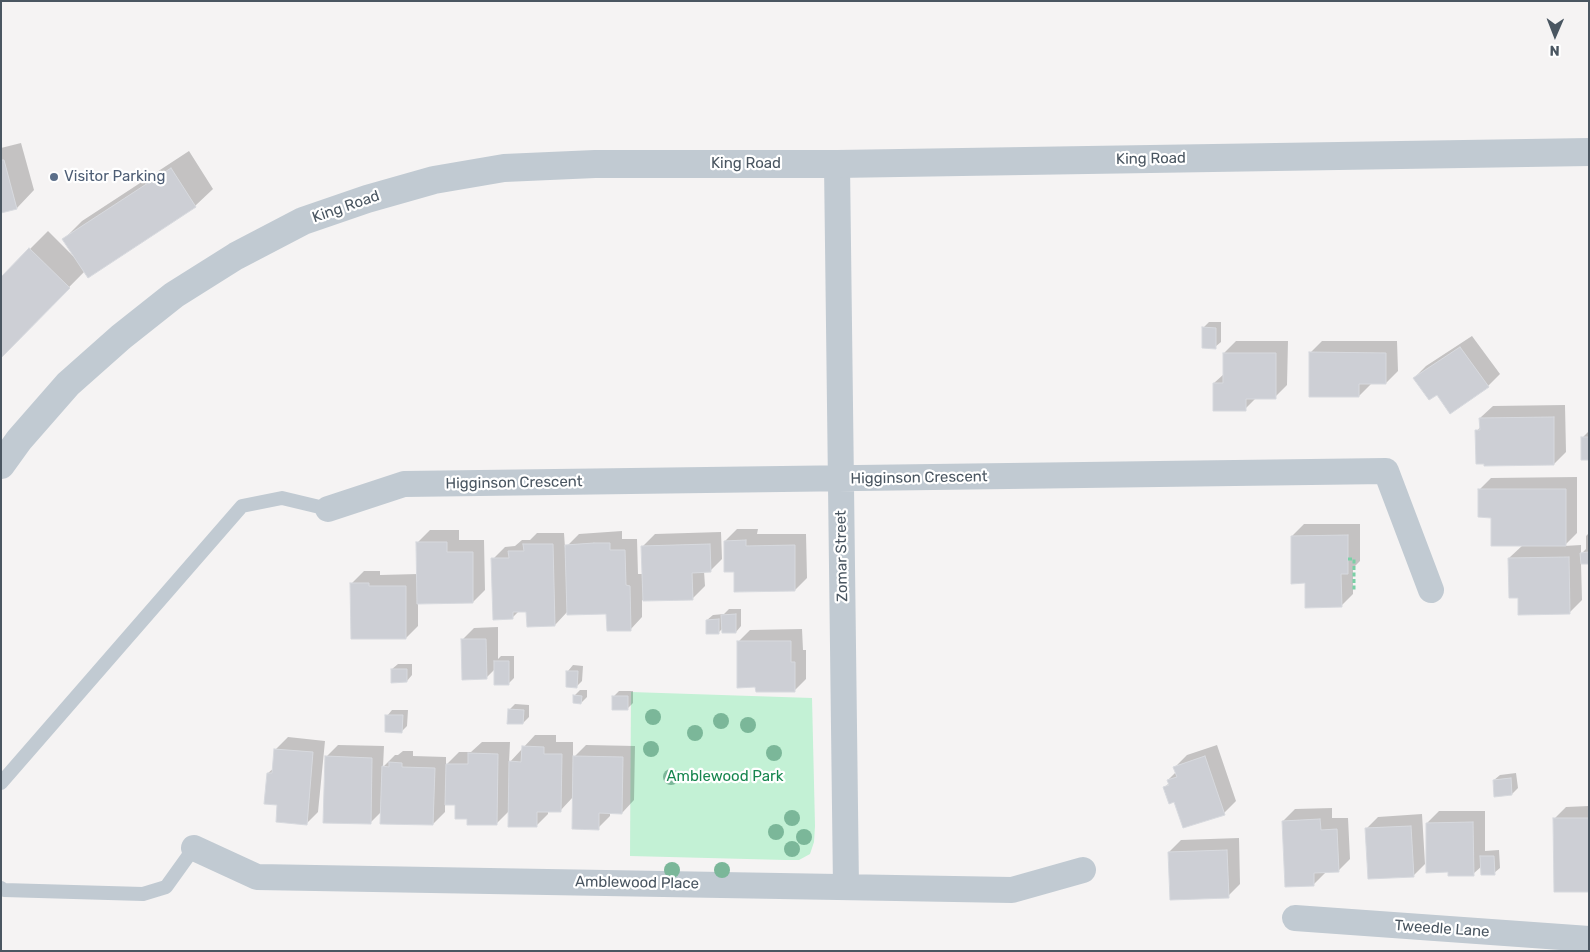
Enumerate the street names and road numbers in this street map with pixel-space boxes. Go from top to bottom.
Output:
street label: King Road [1116,149,1186,169]
street label: King Road [711,155,781,173]
street label: King Road [310,187,382,227]
street label: Higginson Crescent [850,468,988,488]
street label: Higginson Crescent [445,473,583,493]
street label: Zomar Street [832,510,852,602]
street label: Amblewood Place [575,873,699,893]
street label: Tweedle Lane [1394,917,1490,941]

